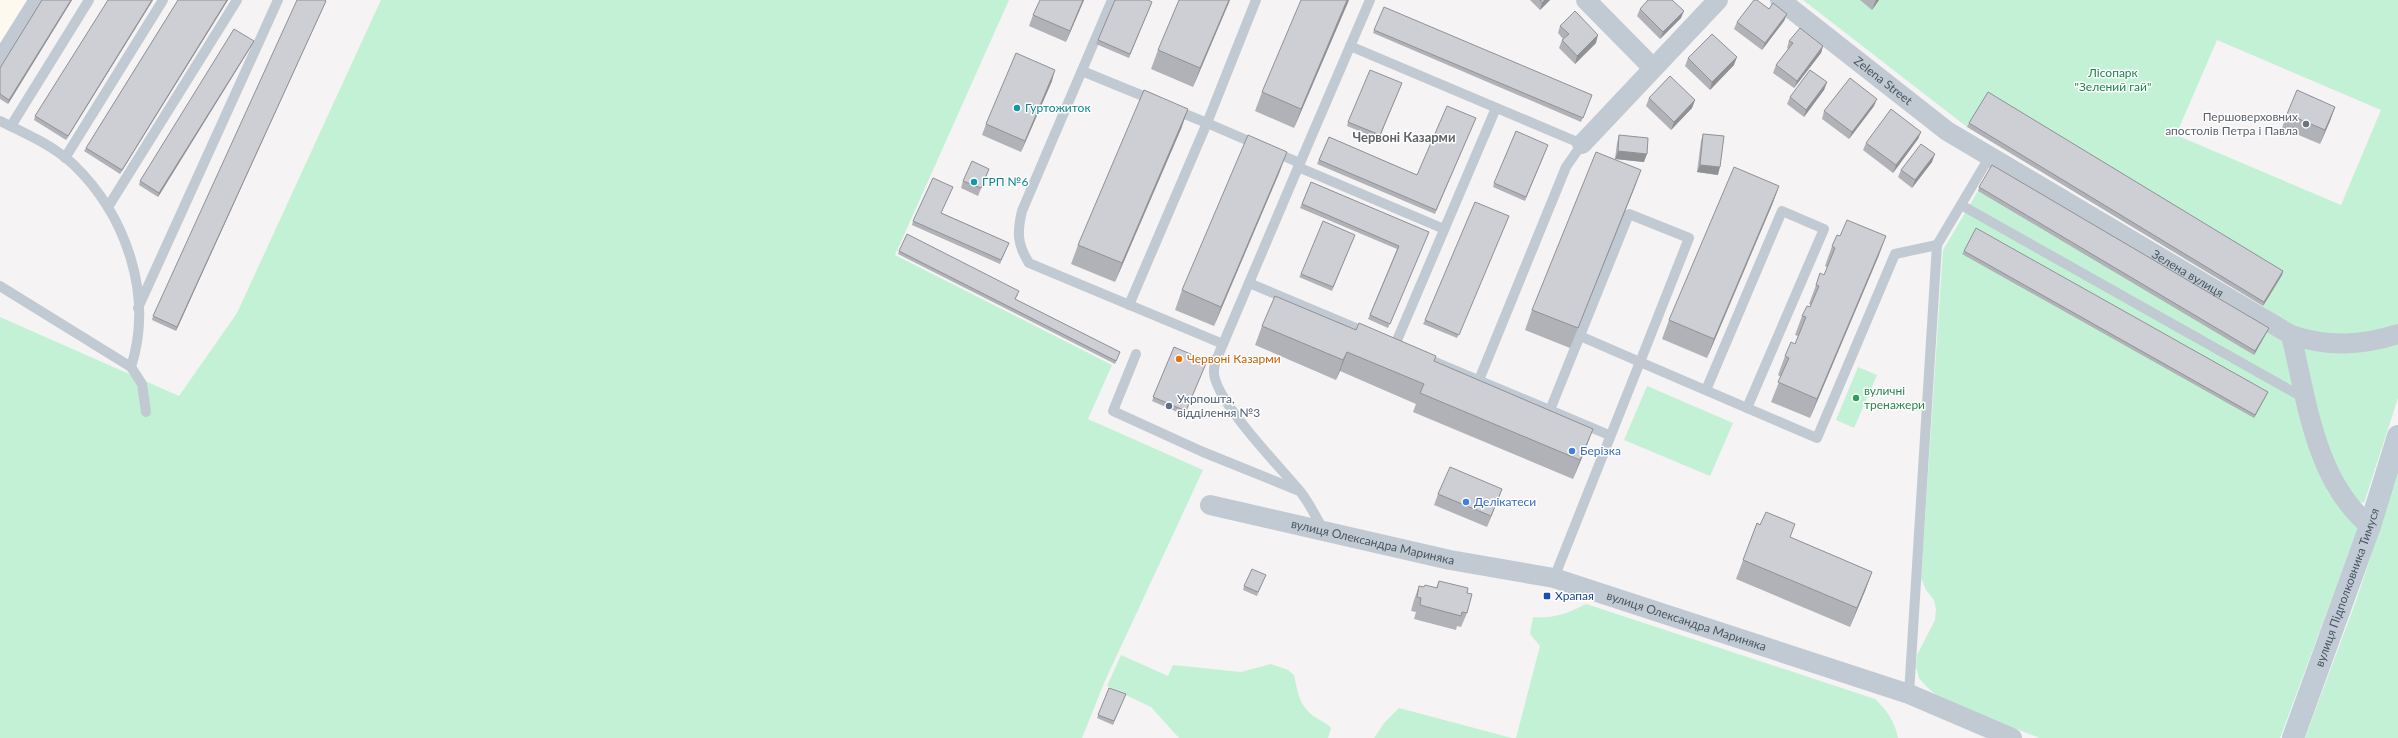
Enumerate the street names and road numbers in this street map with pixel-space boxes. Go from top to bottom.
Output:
street label: Zelena Street [1851,53,1916,108]
street label: Зелена вулиця [2149,246,2227,300]
street label: вулиця Підполковника Тимуся [2311,506,2382,669]
street label: вулиця Олександра Мариняка [1290,516,1456,568]
street label: вулиця Олександра Мариняка [1605,588,1768,654]

